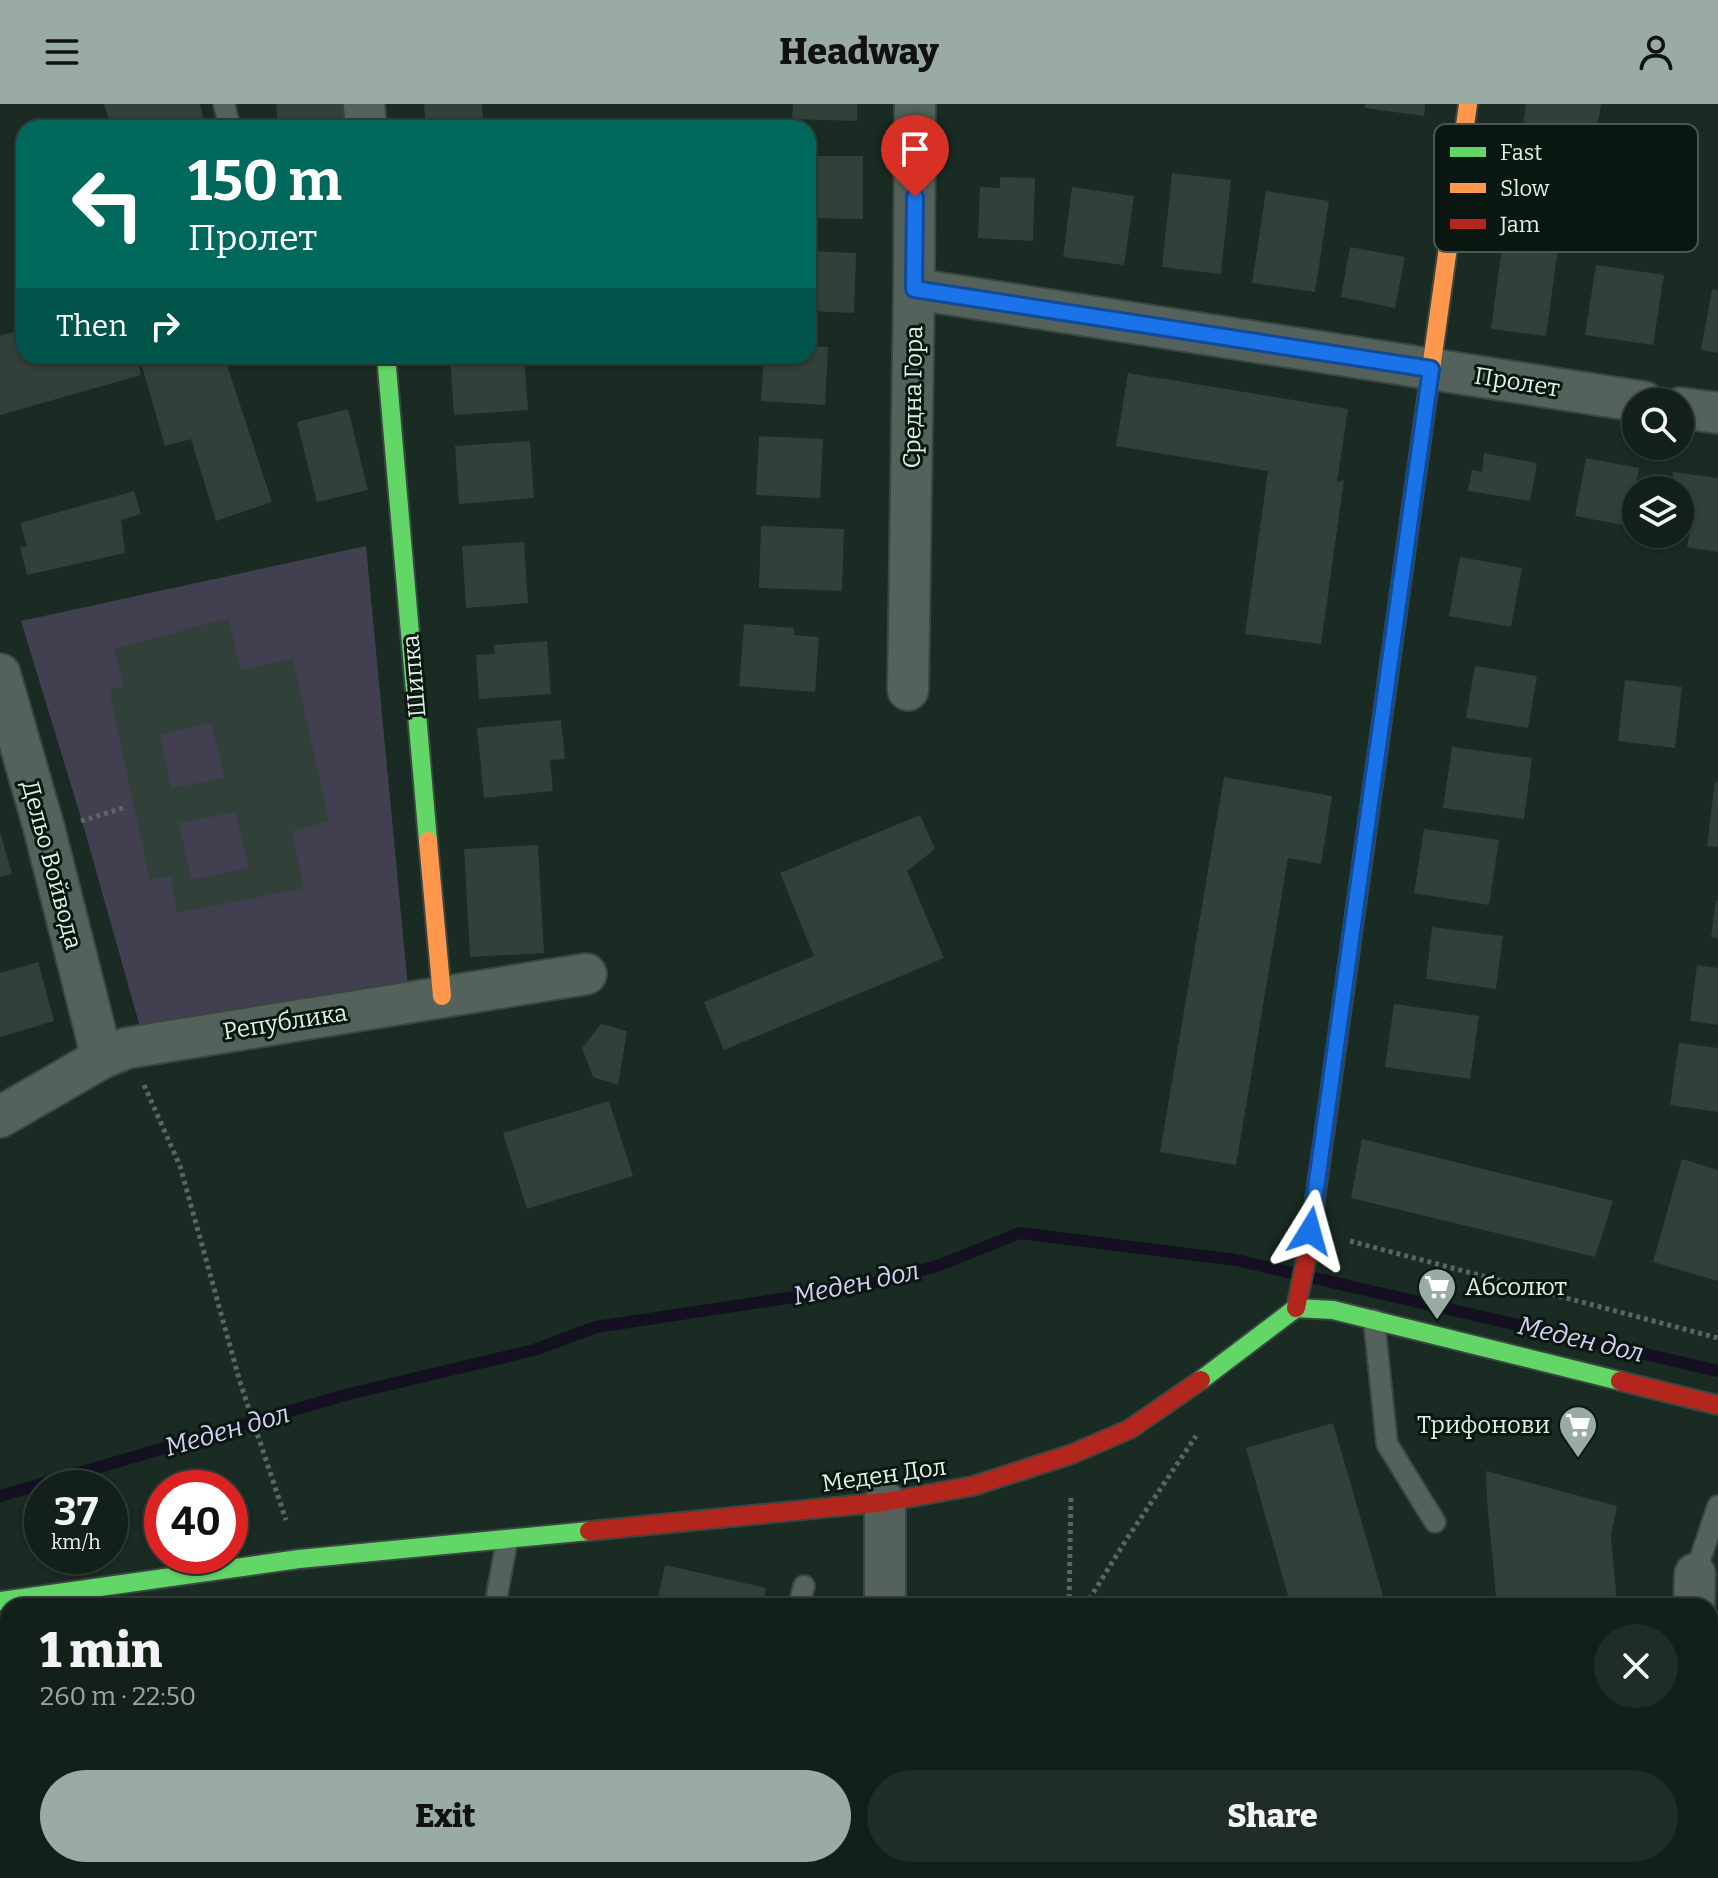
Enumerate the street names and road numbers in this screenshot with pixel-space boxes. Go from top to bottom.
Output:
street label: Средна Гора [898,325,928,469]
street label: Пролет [1472,361,1562,403]
street label: Шипка [396,634,432,718]
street label: Дельо Войвода [16,778,88,952]
street label: Република [221,998,349,1046]
street label: Меден Дол [820,1452,948,1498]

